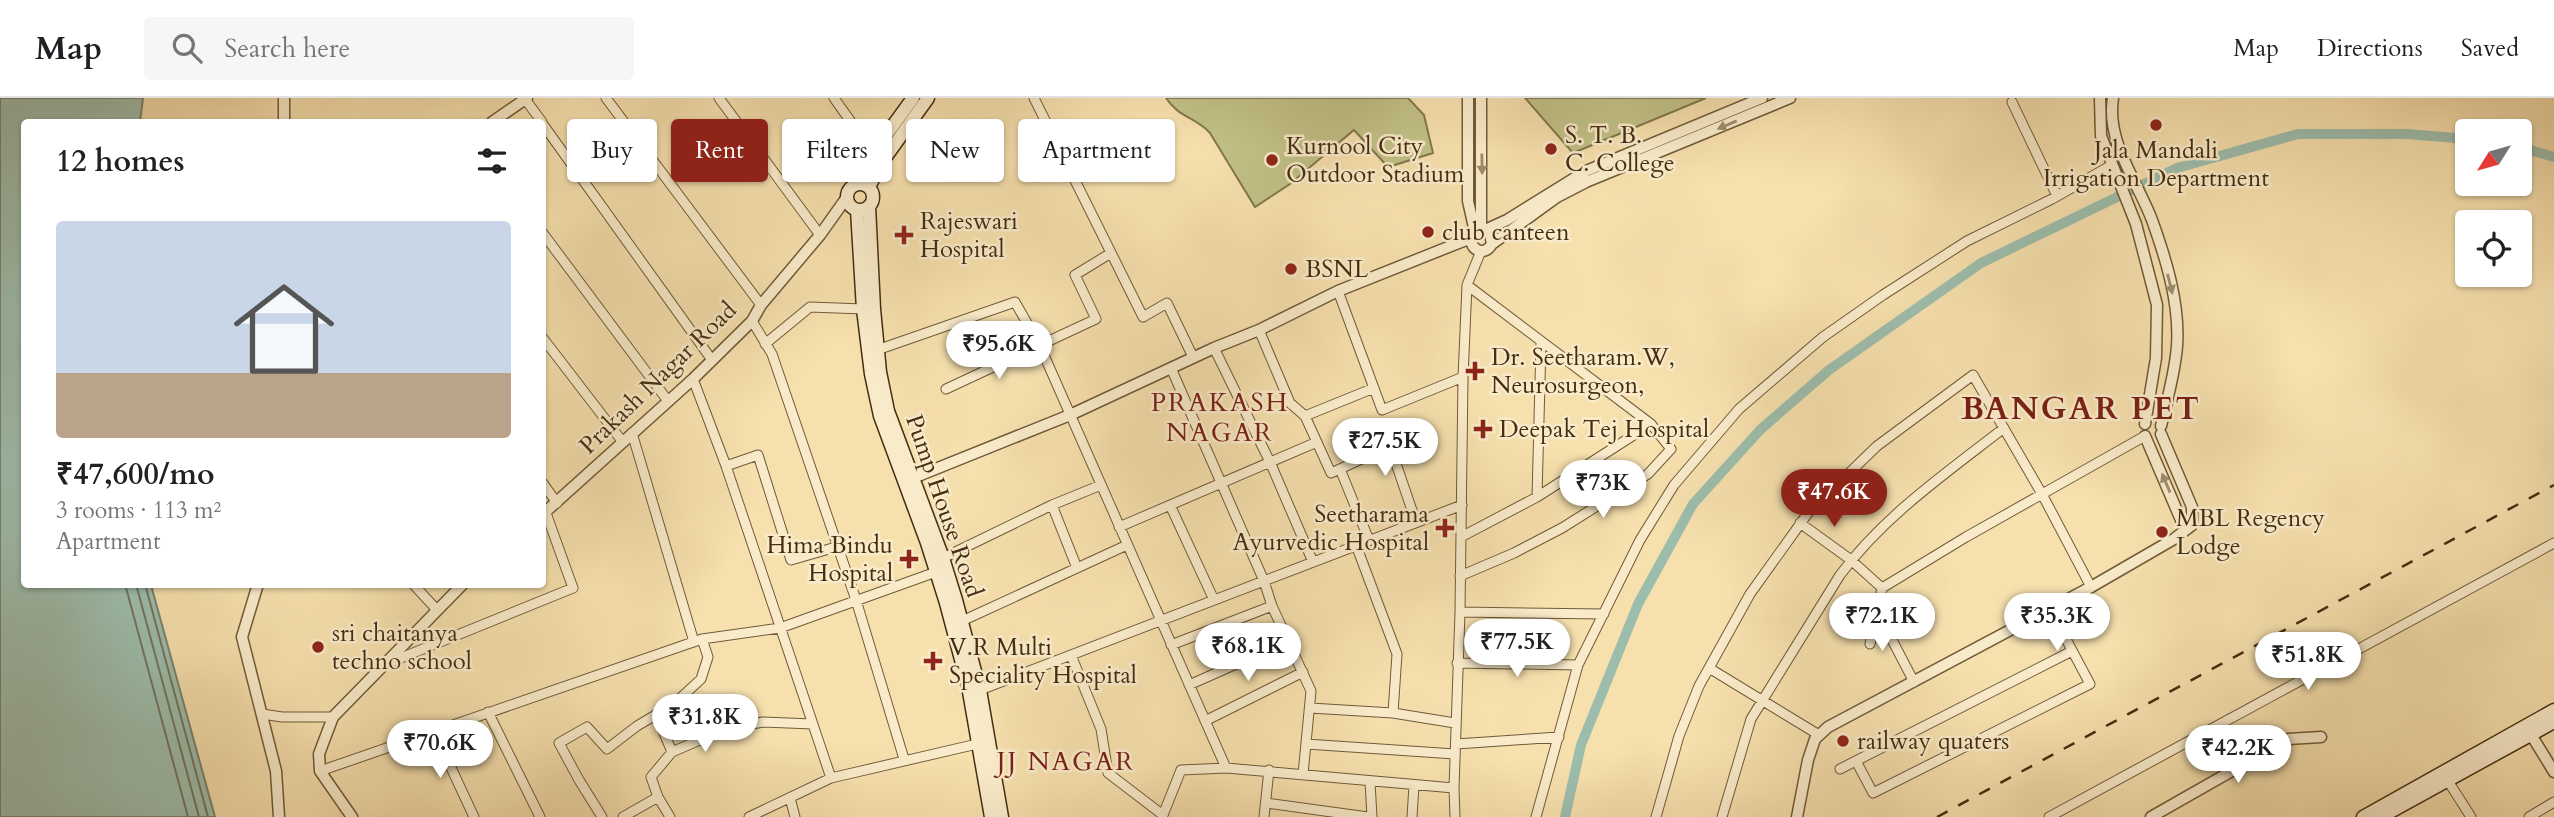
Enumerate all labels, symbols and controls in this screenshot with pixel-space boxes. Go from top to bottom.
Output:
search box [144,17,634,80]
text: Map [35,26,102,71]
icon: search [168,29,206,67]
text: Search here [224,31,350,66]
text: Map [2233,32,2279,65]
text: Directions [2317,32,2423,65]
text: Saved [2461,32,2519,65]
marker: Jala Mandali Irrigation Department [2148,117,2164,133]
chip: Buy [567,119,657,182]
chip: Rent [671,119,768,182]
chip: Filters [782,119,892,182]
chip: New [906,119,1004,182]
chip: Apartment [1018,119,1175,182]
place label: S. T. B. C. College [1565,119,1675,180]
one-way arrow [1717,119,1737,131]
north arrow [2455,119,2532,196]
map controls [2455,119,2532,287]
place label: Kurnool City Outdoor Stadium [1286,130,1465,191]
place label: Jala Mandali Irrigation Department [2043,134,2269,195]
text: 12 homes [56,141,185,182]
marker: S. T. B. C. College [1543,141,1559,157]
icon: filters [473,142,511,180]
marker: Kurnool City Outdoor Stadium [1264,152,1280,168]
one-way arrow [1476,153,1488,175]
place label: Rajeswari Hospital [920,205,1018,266]
button: locate [2455,210,2532,287]
place label: club canteen [1442,216,1570,249]
marker: club canteen [1420,224,1436,240]
marker: Rajeswari Hospital [894,225,914,245]
place label: BSNL [1305,253,1369,286]
marker: BSNL [1283,261,1299,277]
icon: home [221,266,347,392]
one-way arrow [2165,274,2176,296]
street label: Prakash Nagar Road [572,294,744,462]
pin: ₹95.6K [942,322,1056,381]
text: ₹95.6K [962,328,1036,359]
place label: Dr. Seetharam.W, Neurosurgeon, [1491,341,1675,402]
marker: Dr. Seetharam.W, Neurosurgeon, [1465,361,1485,381]
district label: PRAKASH NAGAR [1151,385,1289,450]
district label: BANGAR PET [1961,387,2201,431]
street label: Pump House Road [897,410,991,602]
place label: Deepak Tej Hospital [1499,413,1709,446]
pin: ₹27.5K [1328,418,1442,478]
marker: Deepak Tej Hospital [1473,419,1493,439]
text: ₹27.5K [1348,425,1422,456]
text: ₹47,600/mo [56,454,215,495]
pin: ₹73K [1562,460,1644,520]
text: ₹73K [1575,467,1631,498]
pin: ₹47.6K [1777,470,1891,529]
one-way arrow [2160,472,2171,493]
text: ₹47.6K [1797,476,1871,507]
text: 3 rooms · 113 m² [56,495,221,526]
place label: Seetharama Ayurvedic Hospital [1233,498,1430,559]
place label: MBL Regency Lodge [2176,502,2325,563]
marker: Seetharama Ayurvedic Hospital [1435,518,1455,538]
marker: MBL Regency Lodge [2154,524,2170,540]
text: Apartment [56,526,160,557]
place label: Hima Bindu Hospital [766,529,893,590]
marker: Hima Bindu Hospital [899,549,919,569]
pin: ₹72.1K [1825,594,1939,653]
pin: ₹35.3K [2000,594,2114,653]
text: ₹72.1K [1845,600,1919,631]
text: ₹35.3K [2020,600,2094,631]
place label: sri chaitanya techno school [332,617,472,678]
pin: ₹77.5K [1460,620,1574,679]
pin: ₹68.1K [1191,624,1305,683]
text: ₹77.5K [1480,626,1554,657]
text: ₹68.1K [1211,630,1285,661]
place label: V.R Multi Speciality Hospital [949,631,1137,692]
pin: ₹51.8K [2251,632,2365,692]
marker: sri chaitanya techno school [310,639,326,655]
text: ₹51.8K [2271,639,2345,670]
marker: V.R Multi Speciality Hospital [923,651,943,671]
pin: ₹31.8K [648,694,762,754]
text: ₹31.8K [668,701,742,732]
pin: ₹70.6K [383,720,497,780]
place label: railway quaters [1857,725,2009,758]
pin: ₹42.2K [2181,726,2295,785]
text: ₹70.6K [403,727,477,758]
text: ₹42.2K [2201,732,2275,763]
marker: railway quaters [1835,733,1851,749]
district label: JJ NAGAR [993,744,1135,779]

